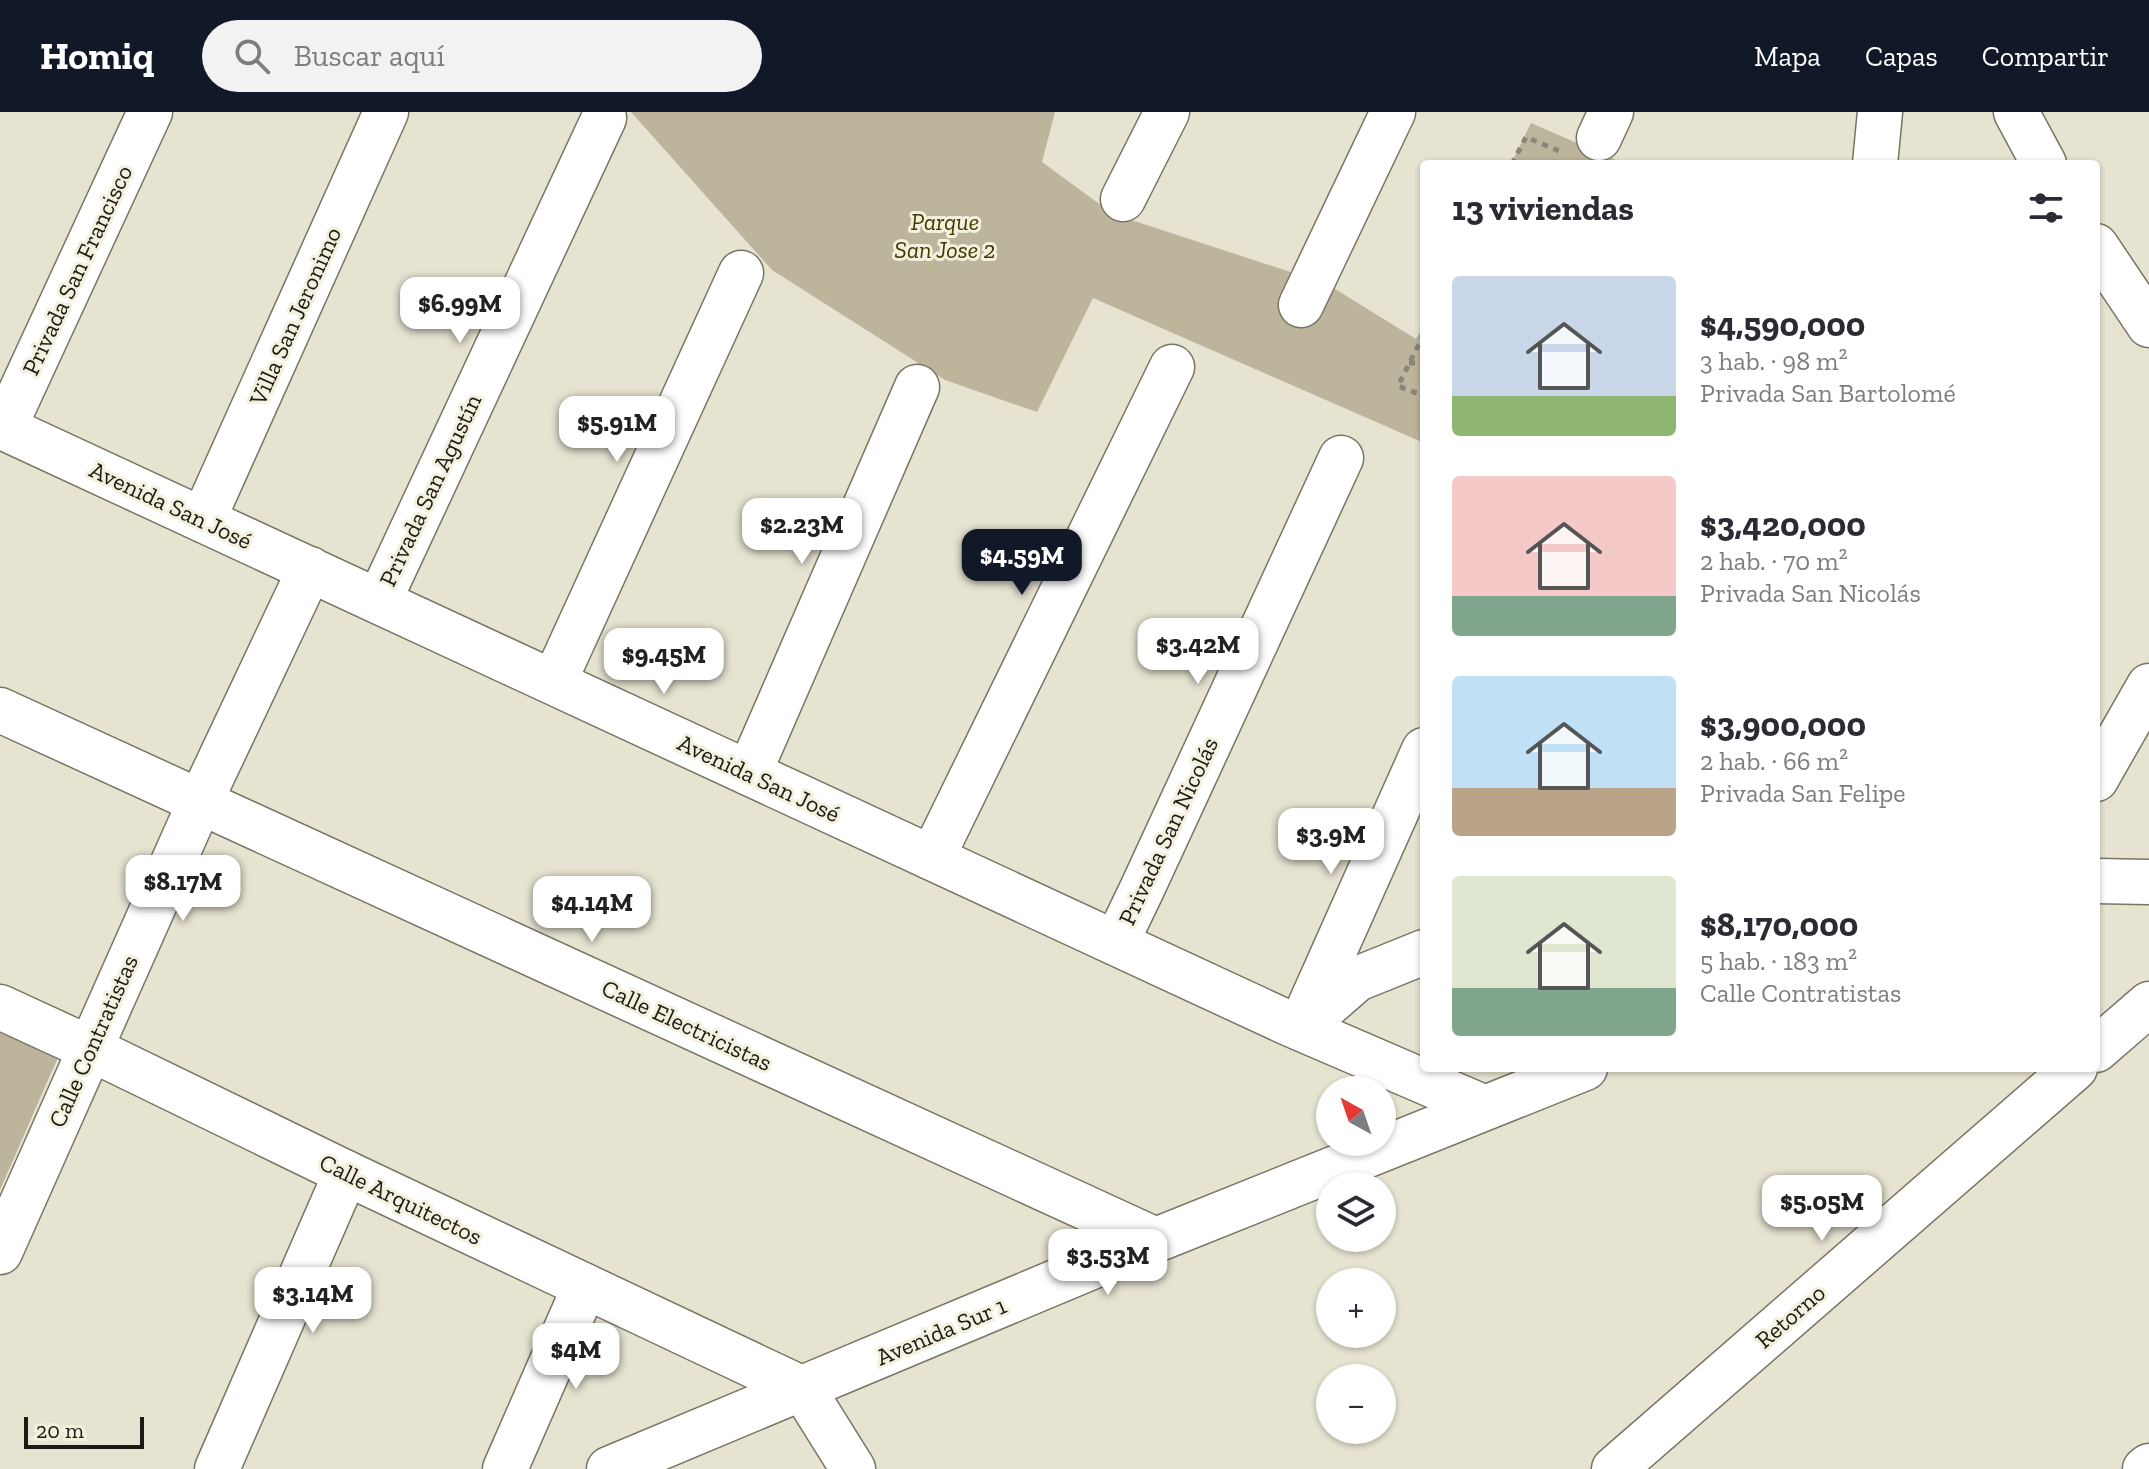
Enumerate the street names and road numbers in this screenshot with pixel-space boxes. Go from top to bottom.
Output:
street label: Privada San Francisco [16,160,138,380]
street label: Villa San Jeronimo [242,222,347,411]
street label: Privada San Agustín [373,389,487,591]
street label: Avenida San José [85,455,257,555]
street label: Avenida San José [673,728,845,828]
street label: Privada San Nicolás [1112,733,1224,929]
street label: Calle Contratistas [42,950,144,1132]
street label: Calle Electricistas [597,973,777,1077]
street label: Calle Arquitectos [315,1147,487,1251]
street label: Retorno [1749,1278,1831,1354]
street label: Avenida Sur 1 [871,1291,1011,1371]

